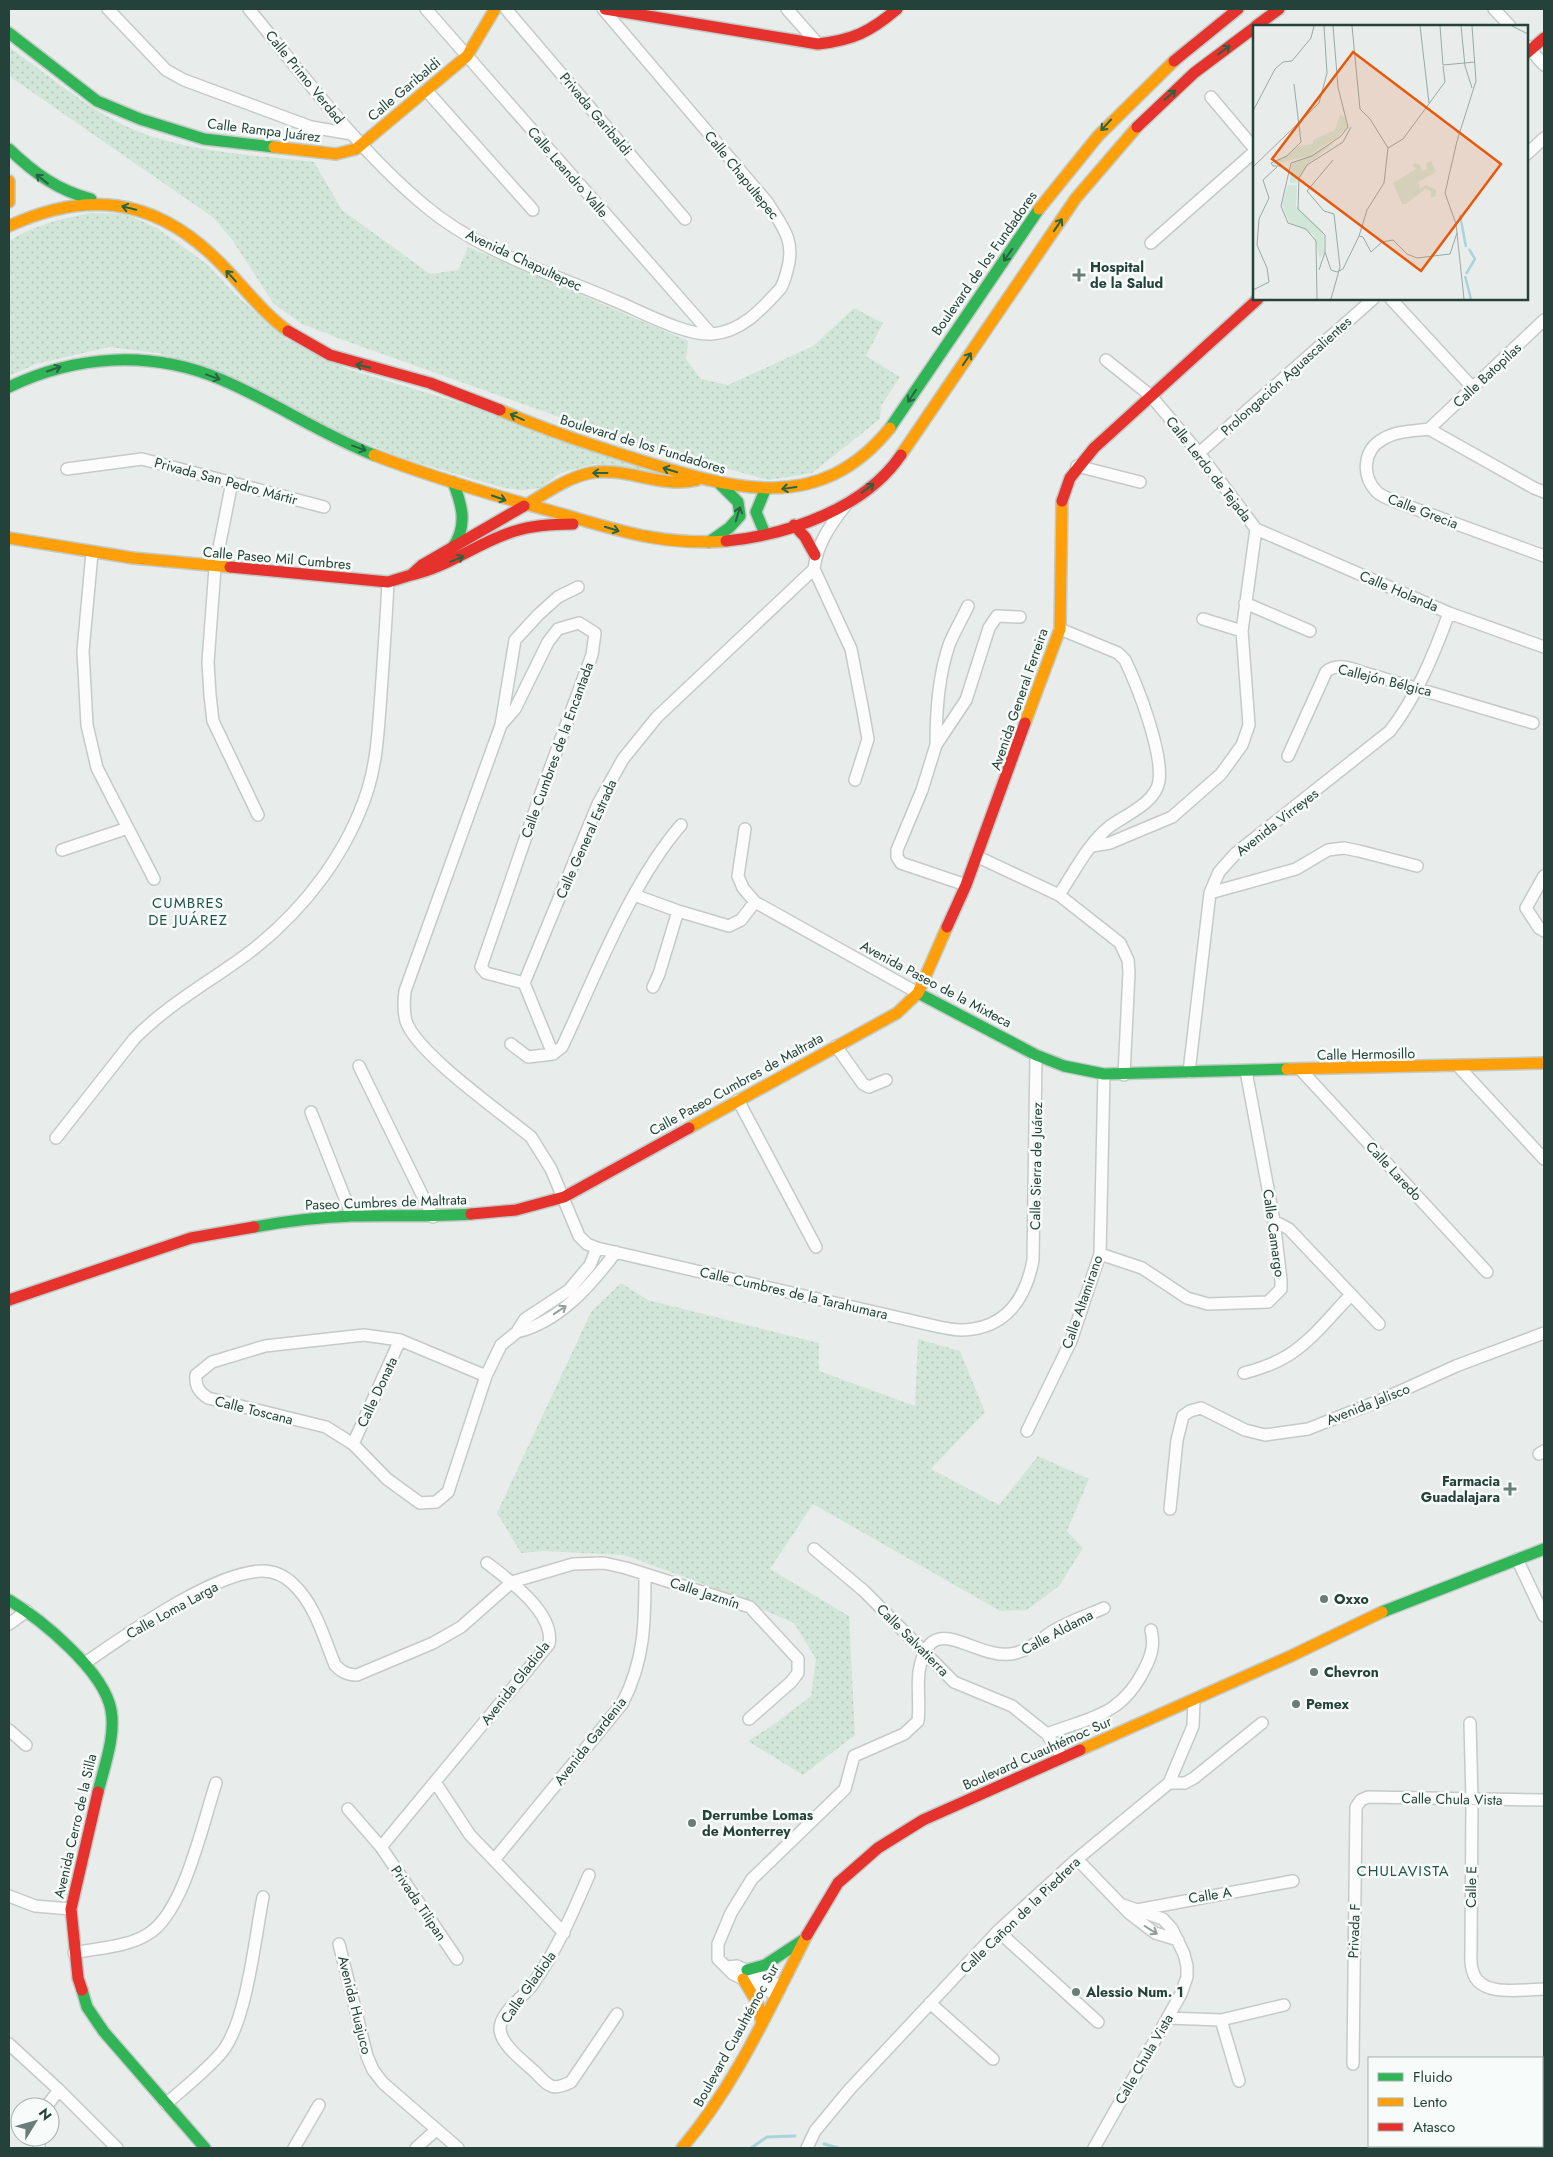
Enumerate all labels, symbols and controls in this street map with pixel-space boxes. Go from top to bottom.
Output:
inset map [1253,25,1528,300]
street label: Calle Primo Verdad [261,26,349,128]
one-way arrow [1217,45,1230,56]
street label: Calle Garibaldi [363,52,445,126]
street label: Privada Garibaldi [555,68,637,160]
one-way arrow [1164,89,1176,101]
street label: Calle Rampa Juárez [206,113,322,147]
one-way arrow [1100,118,1112,131]
street label: Calle Leandro Valle [523,122,613,222]
street label: Calle Chapultepec [700,126,784,224]
one-way arrow [36,174,49,185]
street label: Boulevard de los Fundadores [926,186,1042,339]
one-way arrow [121,203,137,213]
one-way arrow [1053,218,1063,232]
street label: Avenida Chapultepec [463,224,585,296]
one-way arrow [1003,247,1013,261]
place label: Hospital de la Salud [1090,257,1163,293]
marker: Hospital de la Salud [1072,268,1086,282]
one-way arrow [225,270,237,283]
street label: Prolongación Aguascalientes [1216,311,1356,440]
street label: Calle Batopilas [1448,338,1526,412]
one-way arrow [962,352,972,366]
one-way arrow [356,361,372,370]
one-way arrow [46,364,61,373]
one-way arrow [205,373,220,382]
one-way arrow [907,389,917,403]
street label: Boulevard de los Fundadores [558,409,729,479]
one-way arrow [510,412,525,422]
street label: Calle Lerdo de Tejada [1161,412,1257,526]
one-way arrow [351,444,366,453]
street label: Privada San Pedro Mártir [152,452,300,510]
one-way arrow [663,464,679,474]
one-way arrow [592,468,608,478]
one-way arrow [861,482,874,493]
one-way arrow [781,483,797,493]
street label: Calle Grecia [1385,488,1461,534]
one-way arrow [491,493,507,503]
one-way arrow [734,506,744,522]
one-way arrow [604,525,620,535]
street label: Calle Paseo Mil Cumbres [202,542,352,574]
one-way arrow [449,553,464,563]
street label: Calle Holanda [1356,565,1442,617]
street label: Avenida General Ferreira [985,625,1053,773]
street label: Calle Cumbres de la Encantada [516,659,598,841]
street label: Callejón Bélgica [1336,659,1434,701]
street label: Calle General Estrada [551,776,621,902]
street label: Avenida Virreyes [1232,783,1323,861]
district label: CUMBRES DE JUÁREZ [148,892,228,931]
street label: Avenida Paseo de la Mixteca [857,936,1015,1032]
street label: Calle Paseo Cumbres de Maltrata [645,1028,827,1140]
street label: Calle Hermosillo [1317,1043,1416,1065]
street label: Calle Sierra de Juárez [1025,1101,1047,1230]
street label: Calle Laredo [1361,1137,1427,1205]
street label: Calle Camargo [1258,1188,1290,1278]
street label: Paseo Cumbres de Maltrata [305,1189,467,1215]
street label: Calle Altamirano [1057,1252,1107,1352]
street label: Calle Cumbres de la Tarahumara [698,1262,890,1324]
one-way arrow [552,1305,566,1315]
street label: Calle Donata [352,1354,402,1430]
street label: Avenida Jalisco [1323,1378,1413,1430]
street label: Calle Toscana [213,1391,295,1429]
place label: Farmacia Guadalajara [1421,1471,1500,1507]
marker: Farmacia Guadalajara [1504,1483,1516,1495]
street label: Calle Jazmín [667,1572,743,1614]
street label: Calle Loma Larga [122,1576,222,1644]
place label: Oxxo [1334,1589,1369,1609]
marker: Oxxo [1318,1593,1330,1605]
street label: Calle Salvatierra [872,1599,954,1681]
street label: Calle Aldama [1017,1605,1097,1659]
street label: Avenida Gladiola [476,1637,554,1729]
place label: Chevron [1324,1662,1379,1682]
marker: Chevron [1308,1666,1320,1678]
street label: Avenida Gardenia [549,1693,631,1789]
place label: Pemex [1306,1694,1350,1714]
marker: Pemex [1290,1698,1302,1710]
street label: Boulevard Cuauhtémoc Sur [959,1711,1115,1795]
street label: Avenida Cerro de la Silla [49,1752,101,1900]
street label: Calle Chula Vista [1401,1788,1503,1810]
place label: Derrumbe Lomas de Monterrey [702,1805,814,1841]
marker: Derrumbe Lomas de Monterrey [686,1817,698,1829]
street label: Calle Cañon de la Piedrera [955,1852,1085,1978]
district label: CHULAVISTA [1356,1860,1450,1882]
street label: Privada Tilipan [386,1861,452,1945]
street label: Calle E [1461,1866,1481,1908]
street label: Calle A [1187,1882,1234,1908]
street label: Privada F [1343,1903,1365,1959]
one-way arrow [1144,1925,1158,1935]
street label: Calle Gladiola [496,1947,560,2027]
street label: Avenida Huajuco [333,1954,377,2057]
street label: Boulevard Cuauhtémoc Sur [688,1960,784,2110]
place label: Alessio Num. 1 [1085,1982,1184,2002]
marker: Alessio Num. 1 [1070,1986,1082,1998]
street label: Calle Chula Vista [1110,2010,1178,2108]
legend [1368,2057,1543,2147]
text: Fluido [1413,2066,1452,2088]
text: Lento [1413,2091,1447,2113]
north arrow [10,2097,60,2147]
text: N [34,2104,57,2125]
text: Atasco [1413,2116,1455,2138]

